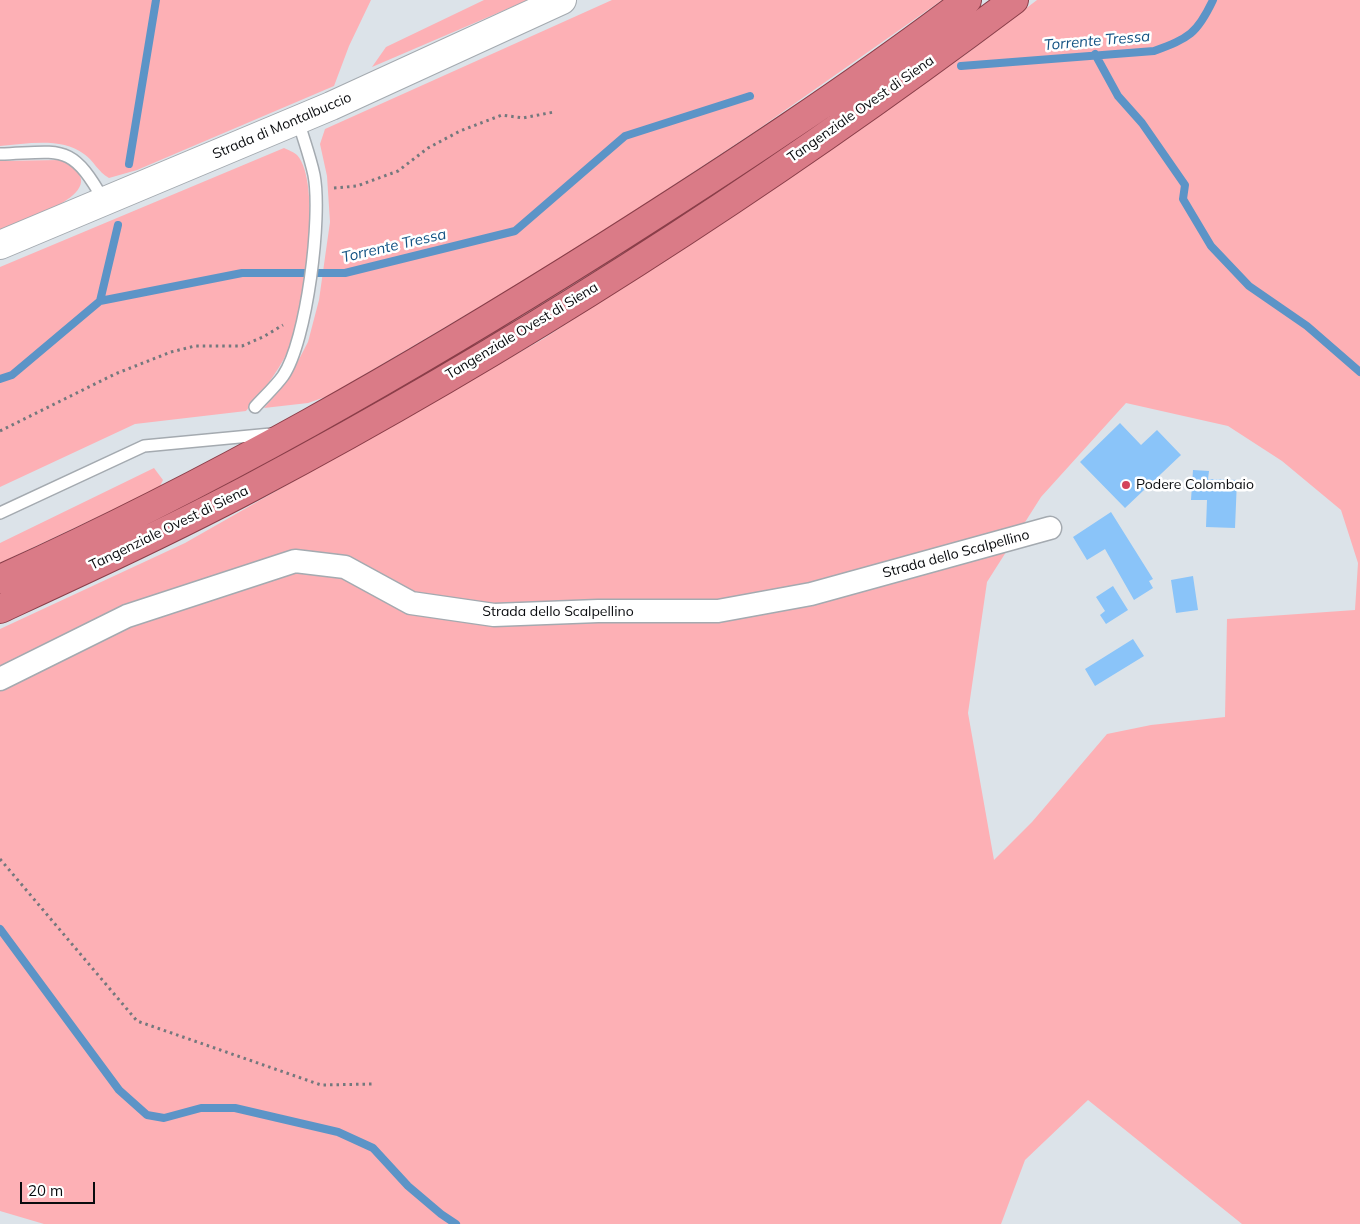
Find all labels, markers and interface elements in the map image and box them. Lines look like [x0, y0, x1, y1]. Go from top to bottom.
water label: Torrente Tressa [1043, 27, 1151, 55]
street label: Tangenziale Ovest di Siena [785, 52, 937, 166]
street label: Strada di Montalbuccio [210, 89, 354, 163]
water label: Torrente Tressa [340, 225, 448, 267]
street label: Tangenziale Ovest di Siena [443, 279, 601, 383]
place label: Podere Colombaio [1136, 477, 1254, 493]
marker: Podere Colombaio [1120, 479, 1132, 491]
street label: Tangenziale Ovest di Siena [87, 482, 251, 574]
street label: Strada dello Scalpellino [881, 526, 1031, 582]
street label: Strada dello Scalpellino [482, 604, 634, 620]
scale bar [22, 1172, 98, 1204]
text: 20 m [28, 1181, 63, 1200]

